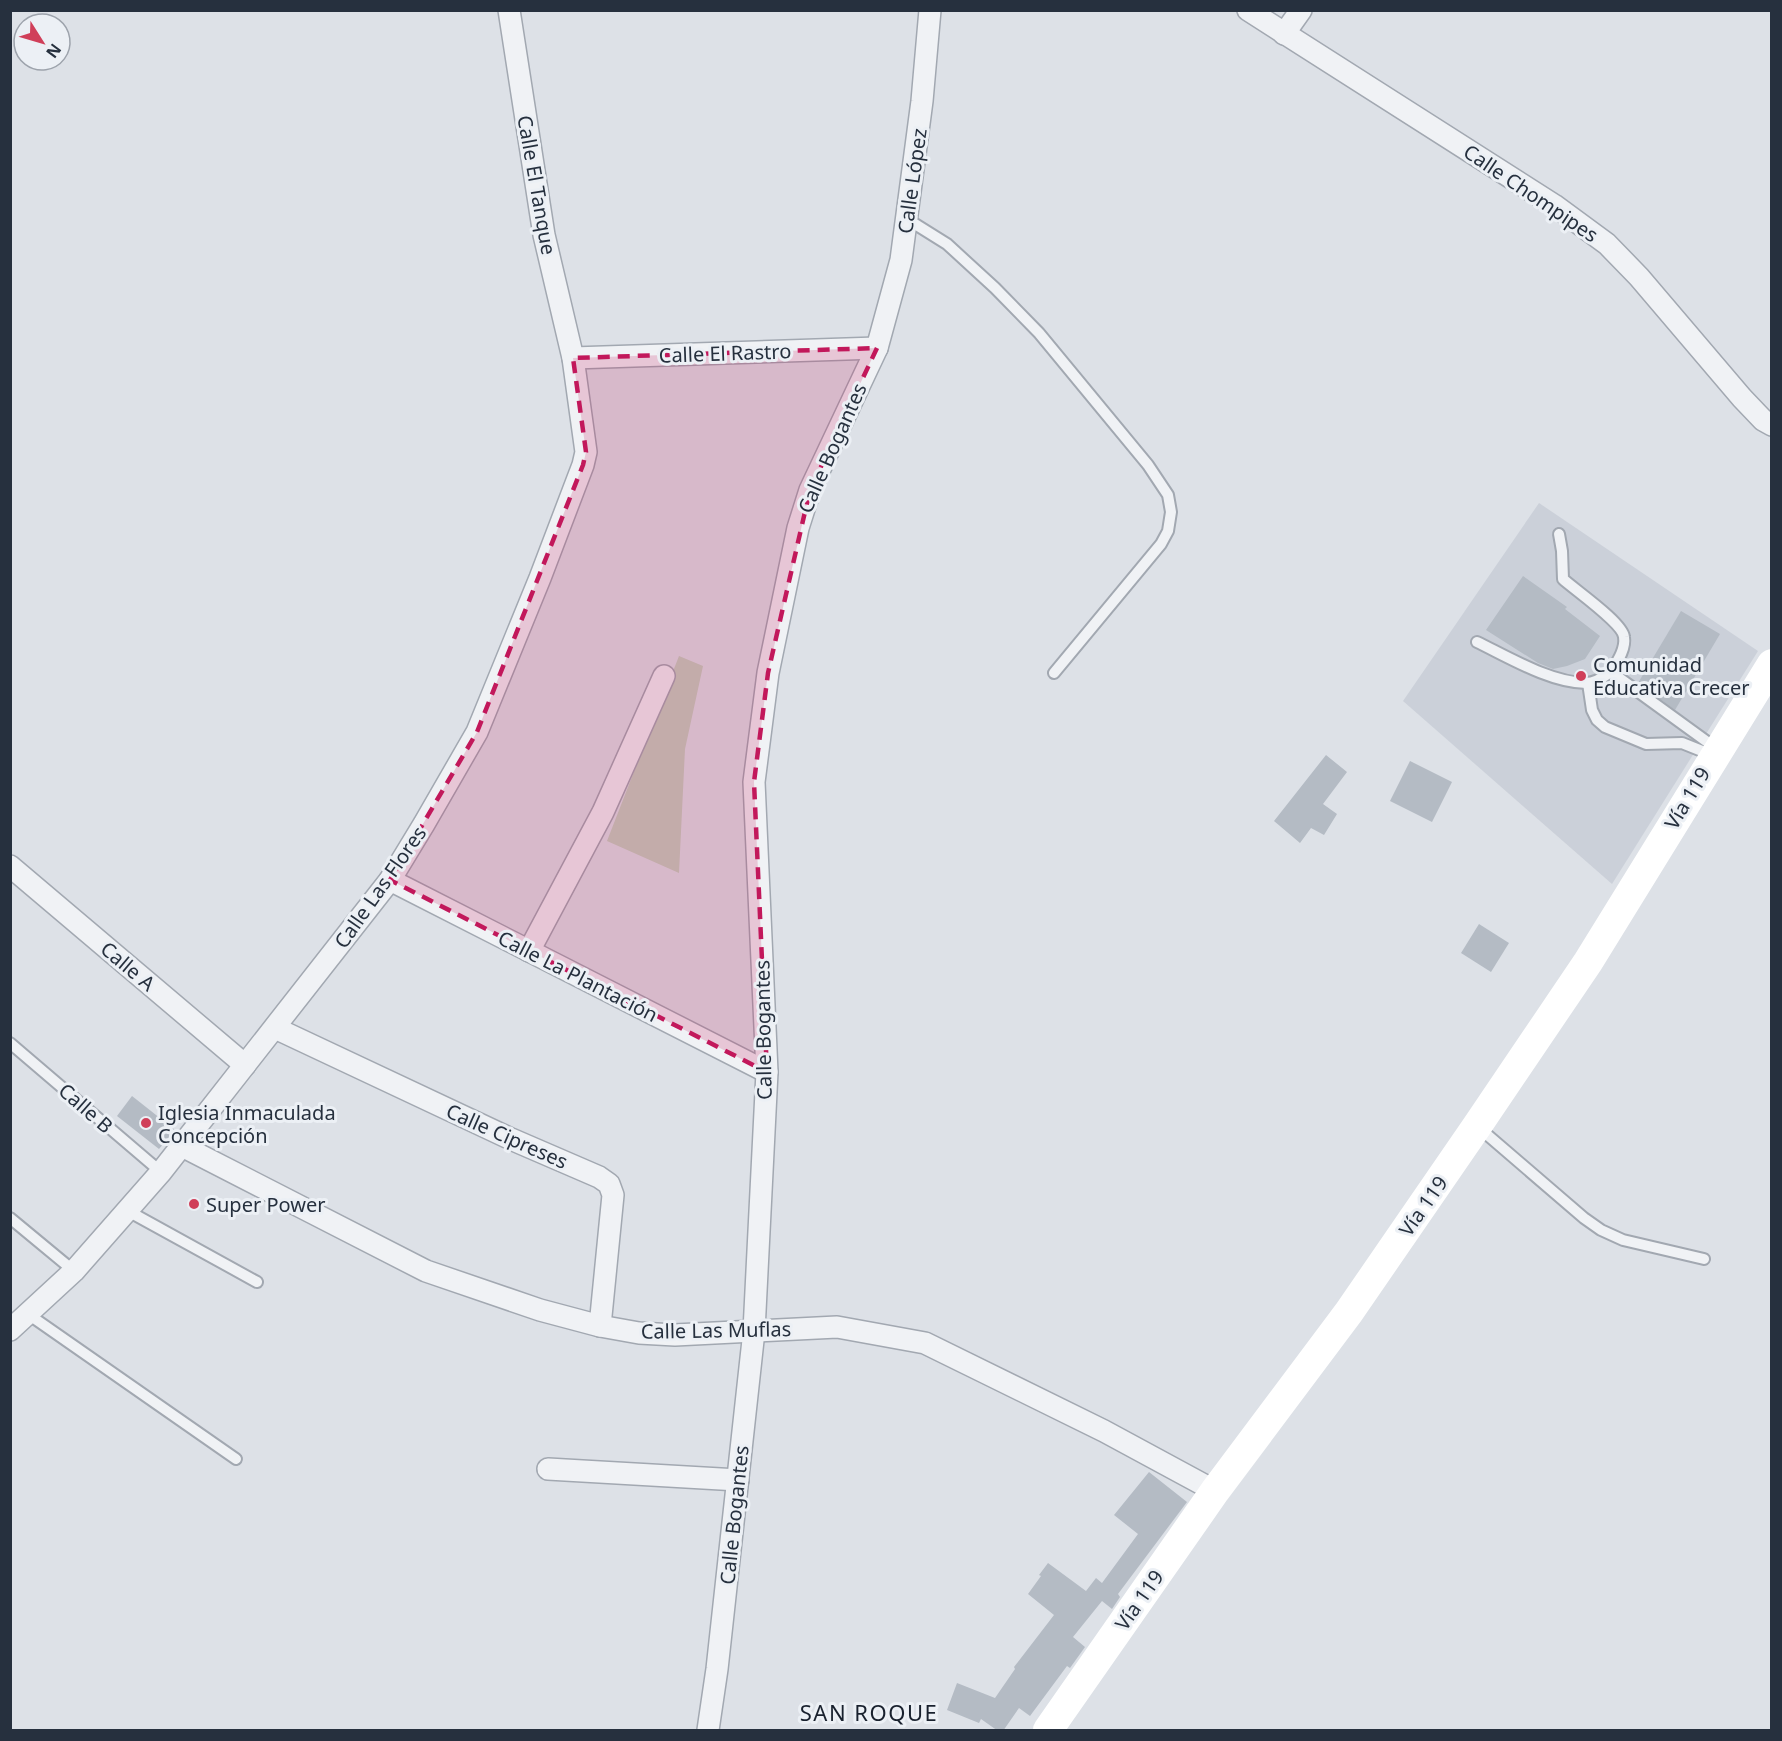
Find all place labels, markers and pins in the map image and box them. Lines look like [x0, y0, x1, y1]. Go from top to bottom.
place label: Comunidad Educativa Crecer [1593, 651, 1749, 701]
marker: Comunidad Educativa Crecer [1574, 669, 1588, 683]
place label: Iglesia Inmaculada Concepción [158, 1099, 336, 1149]
marker: Iglesia Inmaculada Concepción [139, 1116, 153, 1130]
place label: Super Power [206, 1191, 325, 1218]
marker: Super Power [187, 1197, 201, 1211]

